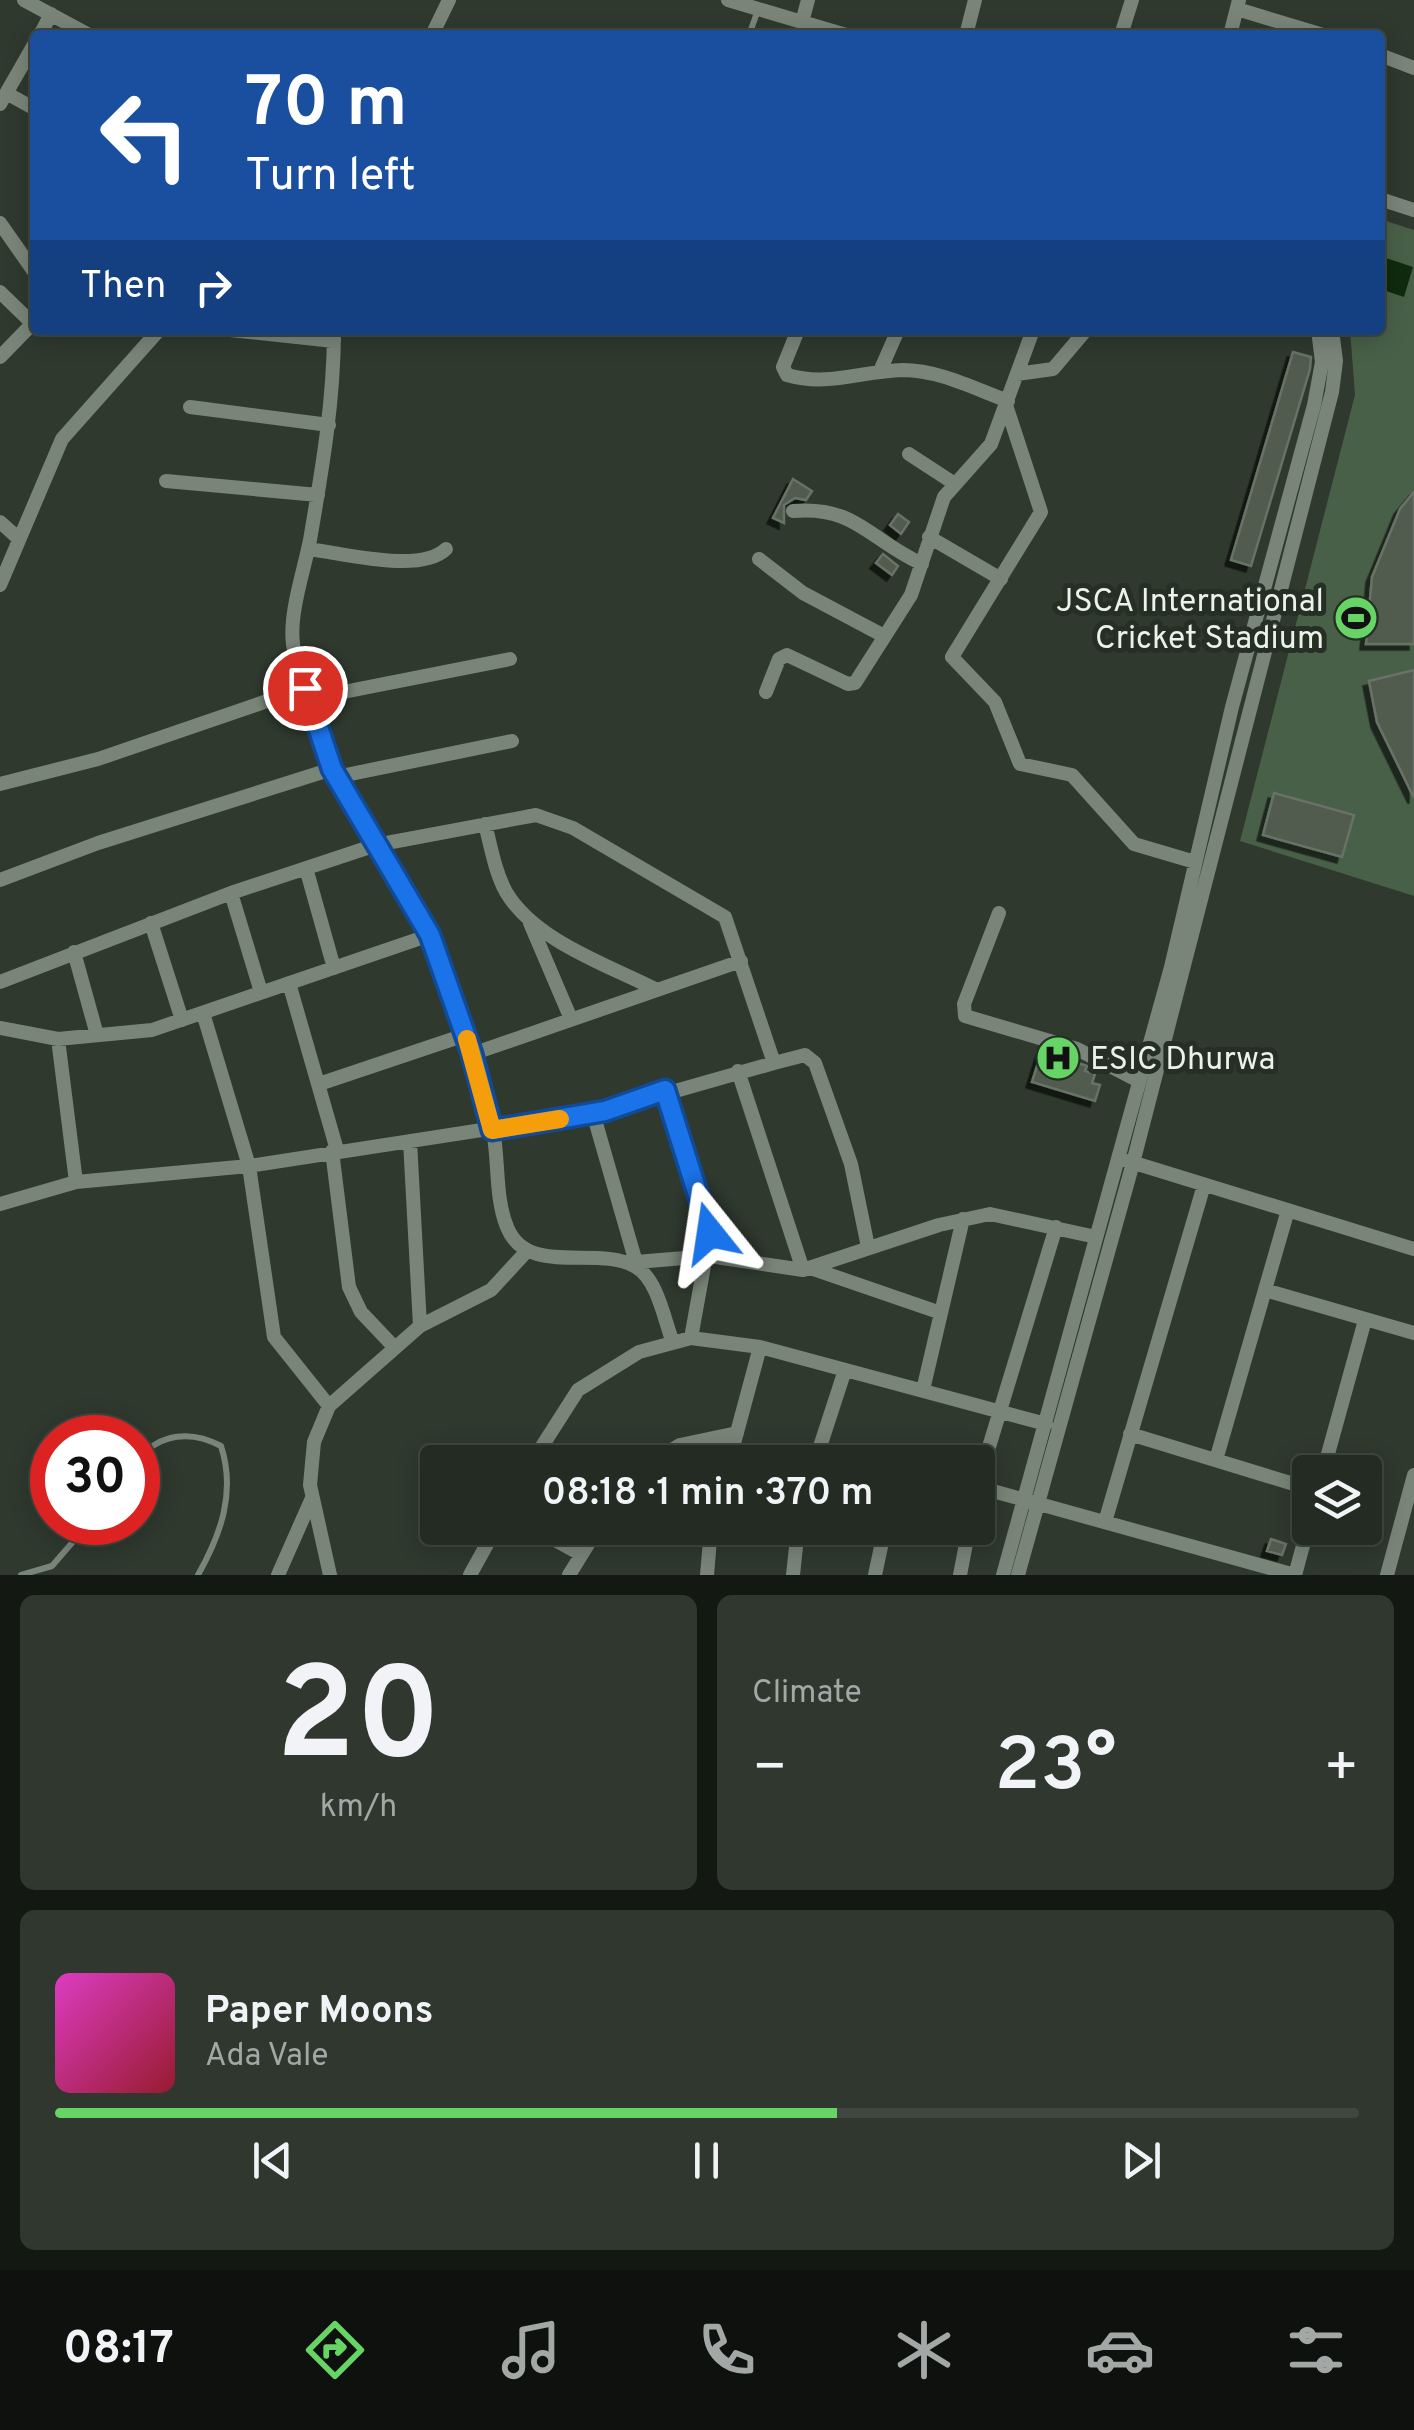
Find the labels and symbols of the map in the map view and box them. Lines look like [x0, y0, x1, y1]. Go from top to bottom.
place label: JSCA International Cricket Stadium [1056, 583, 1324, 660]
sports icon: JSCA International Cricket Stadium [1333, 595, 1379, 641]
pin [263, 646, 348, 731]
hospital icon: ESIC Dhurwa [1035, 1035, 1081, 1081]
place label: ESIC Dhurwa [1090, 1041, 1275, 1081]
position arrow [658, 1181, 762, 1285]
speed limit sign: 30 [30, 1415, 160, 1545]

